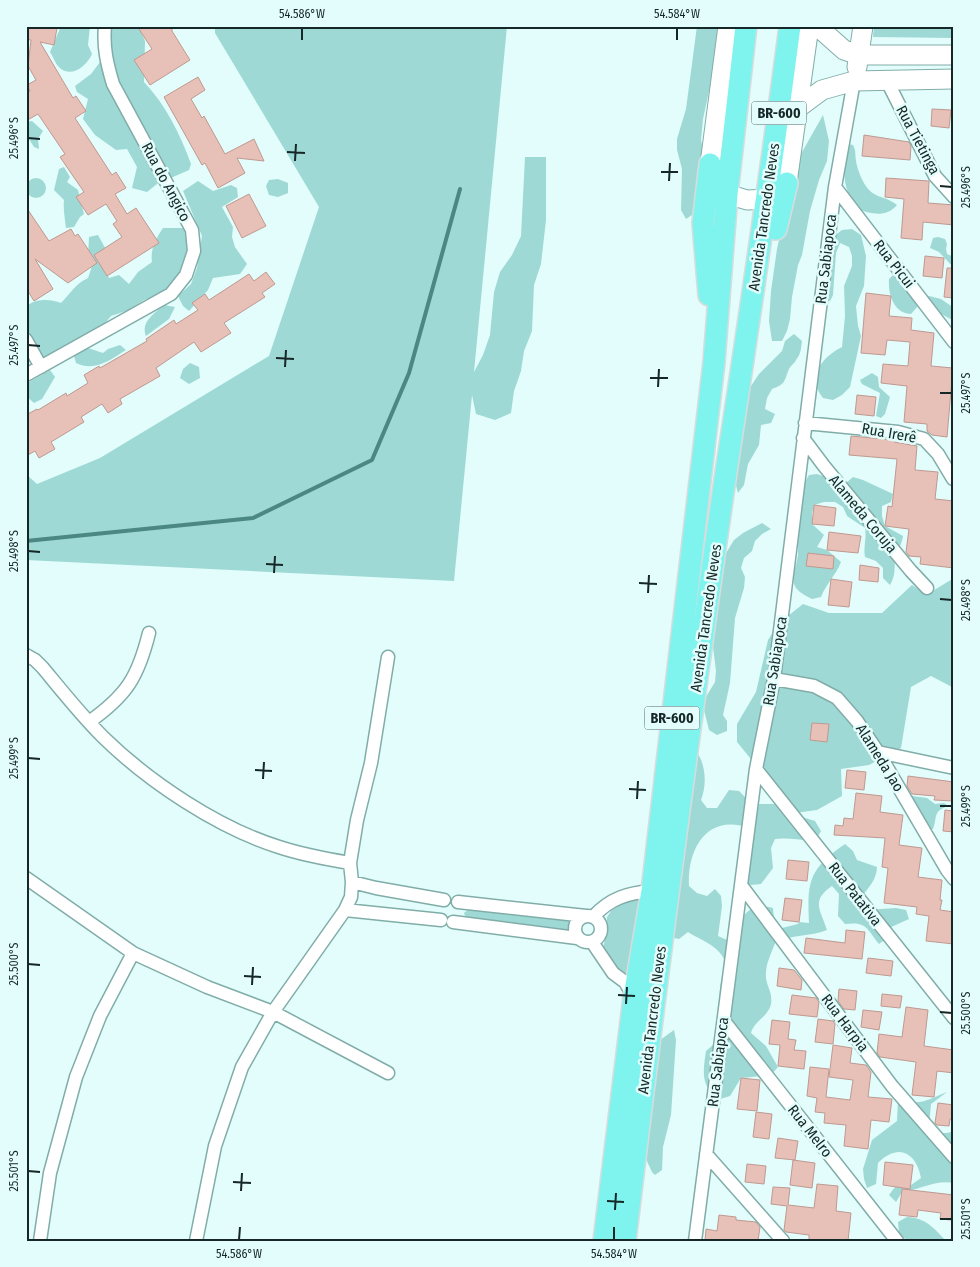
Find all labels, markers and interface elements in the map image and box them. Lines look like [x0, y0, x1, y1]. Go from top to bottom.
text: 54.586°W [279, 7, 325, 21]
text: 54.584°W [654, 7, 700, 21]
road number: BR-600 [752, 102, 806, 125]
street label: Rua Tietinga [892, 102, 944, 178]
text: 25.496°S [7, 117, 21, 159]
street label: Rua do Angico [138, 139, 194, 225]
street label: Avenida Tancredo Neves [745, 142, 783, 292]
text: 25.496°S [959, 166, 973, 208]
street label: Rua Sabiapoca [812, 213, 840, 305]
street label: Rua Picui [870, 236, 918, 292]
text: 25.497°S [7, 325, 21, 365]
text: 25.497°S [959, 373, 973, 413]
street label: Rua Irerê [860, 419, 918, 447]
street label: Alameda Coruja [825, 471, 901, 557]
text: 25.498°S [7, 530, 21, 572]
street label: Avenida Tancredo Neves [687, 543, 725, 693]
text: 25.498°S [959, 579, 973, 621]
street label: Rua Sabiapoca [759, 615, 791, 707]
road number: BR-600 [644, 706, 700, 730]
street label: Alameda Jao [852, 721, 908, 795]
text: 25.499°S [7, 737, 21, 779]
text: 25.499°S [959, 785, 973, 827]
street label: Rua Patativa [825, 859, 885, 929]
text: 25.500°S [7, 942, 21, 986]
street label: Avenida Tancredo Neves [634, 945, 670, 1095]
street label: Rua Harpia [817, 991, 873, 1055]
text: 25.500°S [959, 991, 973, 1035]
street label: Rua Sabiapoca [704, 1016, 732, 1108]
street label: Rua Melro [784, 1101, 836, 1161]
text: 25.501°S [7, 1150, 21, 1192]
text: 25.501°S [959, 1198, 973, 1240]
text: 54.586°W [216, 1247, 262, 1261]
text: 54.584°W [591, 1247, 637, 1261]

